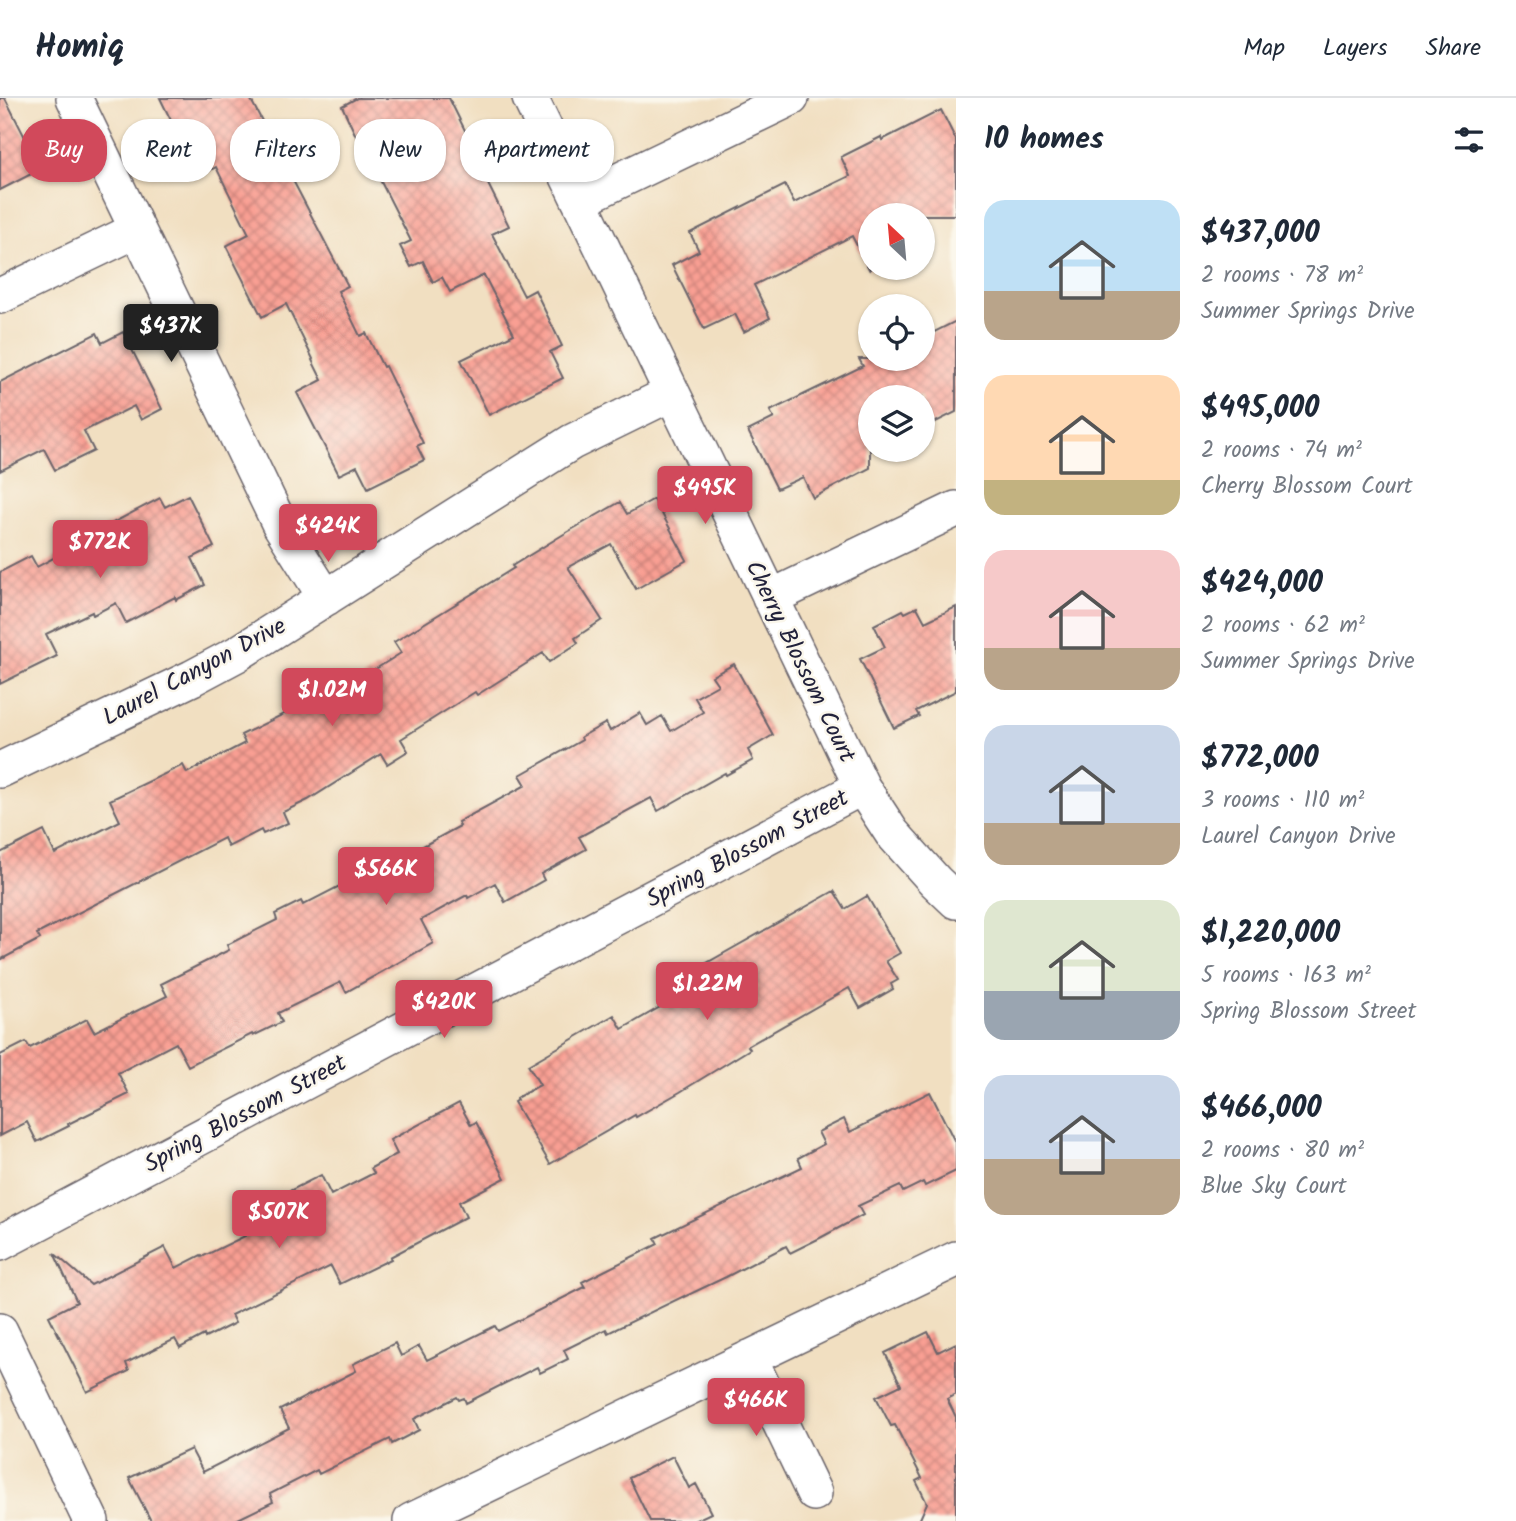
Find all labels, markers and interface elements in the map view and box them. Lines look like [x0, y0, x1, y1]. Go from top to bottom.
text: Homiq [35, 22, 124, 75]
text: Map [1243, 29, 1285, 68]
text: Layers [1323, 29, 1387, 68]
text: Share [1425, 29, 1481, 68]
text: 10 homes [984, 116, 1104, 164]
chip: Buy [21, 119, 107, 182]
chip: Rent [121, 119, 216, 182]
chip: Filters [230, 119, 340, 182]
chip: New [354, 119, 446, 182]
chip: Apartment [460, 119, 614, 182]
icon: filters [1450, 121, 1488, 159]
north arrow [858, 203, 934, 280]
map controls [858, 203, 935, 462]
text: $437,000 [1201, 210, 1320, 258]
icon: home [1040, 228, 1124, 312]
text: 2 rooms · 78 m² [1201, 258, 1363, 294]
button: locate [858, 294, 935, 371]
text: Summer Springs Drive [1201, 294, 1415, 330]
pin: $437K [122, 304, 220, 364]
text: $437K [139, 309, 203, 345]
button: layers [858, 385, 935, 462]
text: $495,000 [1201, 385, 1320, 433]
icon: home [1040, 403, 1124, 487]
text: 2 rooms · 74 m² [1201, 433, 1362, 469]
pin: $495K [656, 466, 754, 526]
text: Cherry Blossom Court [1201, 469, 1413, 505]
text: $495K [673, 471, 737, 507]
pin: $424K [279, 504, 377, 564]
text: $424K [295, 509, 361, 545]
pin: $772K [51, 520, 149, 580]
text: $772K [69, 525, 131, 561]
street label: Cherry Blossom Court [734, 554, 866, 770]
text: $424,000 [1201, 560, 1323, 608]
icon: home [1040, 578, 1124, 662]
street label: Laurel Canyon Drive [96, 607, 294, 737]
text: 2 rooms · 62 m² [1201, 608, 1365, 644]
text: Summer Springs Drive [1201, 644, 1415, 680]
pin: $1.02M [275, 668, 389, 728]
text: $1.02M [298, 673, 366, 709]
text: $772,000 [1201, 735, 1319, 783]
icon: home [1040, 753, 1124, 837]
street label: Spring Blossom Street [639, 779, 857, 919]
text: 3 rooms · 110 m² [1201, 783, 1364, 819]
text: Laurel Canyon Drive [1201, 819, 1396, 855]
pin: $566K [337, 848, 435, 907]
text: $566K [354, 852, 418, 888]
text: $1,220,000 [1201, 910, 1340, 958]
icon: home [1040, 928, 1124, 1012]
text: 5 rooms · 163 m² [1201, 958, 1371, 994]
pin: $1.22M [650, 962, 764, 1022]
text: $1.22M [672, 967, 742, 1003]
pin: $420K [395, 981, 493, 1040]
text: $420K [411, 985, 477, 1021]
text: Spring Blossom Street [1201, 994, 1416, 1030]
street label: Spring Blossom Street [137, 1044, 355, 1184]
text: $466,000 [1201, 1085, 1322, 1133]
icon: home [1040, 1103, 1124, 1187]
text: 2 rooms · 80 m² [1201, 1133, 1364, 1169]
text: Blue Sky Court [1201, 1169, 1347, 1205]
pin: $507K [230, 1190, 328, 1250]
text: $507K [248, 1195, 310, 1231]
pin: $466K [707, 1378, 805, 1438]
text: $466K [724, 1383, 788, 1419]

